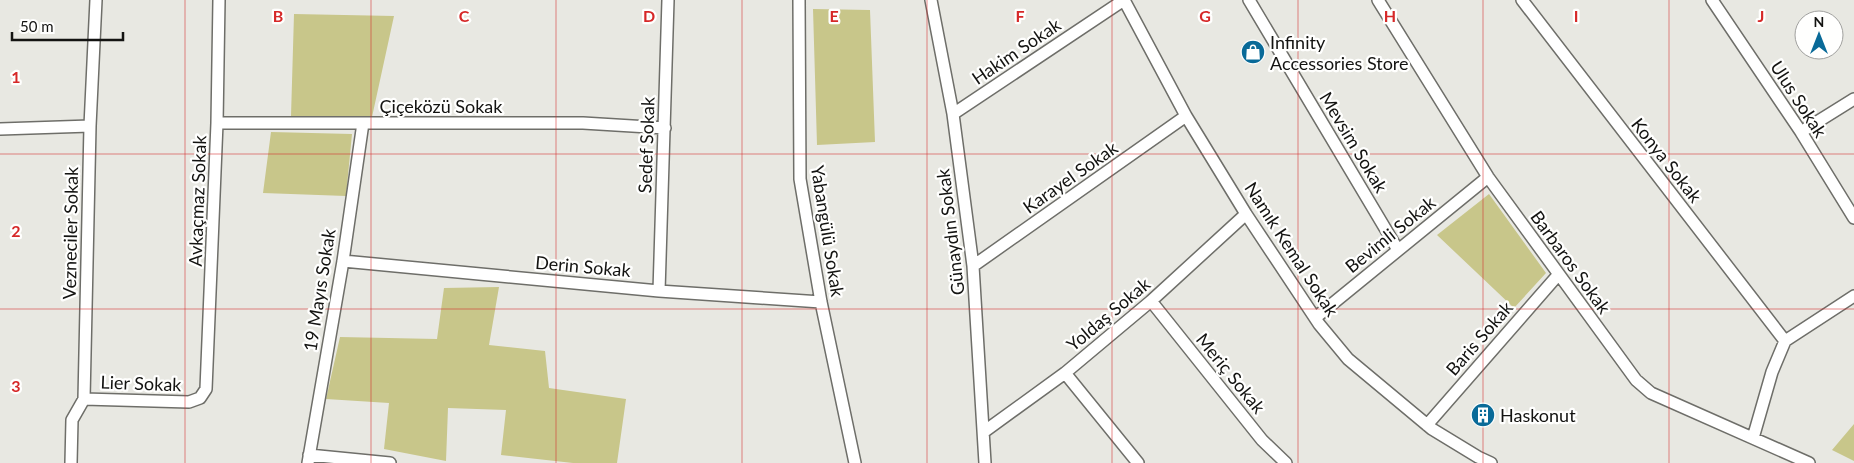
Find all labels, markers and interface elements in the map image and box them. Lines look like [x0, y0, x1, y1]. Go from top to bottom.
text: B [273, 6, 283, 25]
text: C [459, 6, 470, 25]
text: D [643, 6, 655, 25]
text: E [829, 6, 839, 25]
text: F [1015, 6, 1025, 25]
text: G [1199, 6, 1211, 25]
text: H [1384, 6, 1396, 25]
text: I [1574, 6, 1578, 25]
text: J [1758, 6, 1764, 25]
scale bar [12, 10, 124, 42]
north arrow [1794, 10, 1844, 60]
street label: Hakim Sokak [967, 13, 1065, 89]
text: N [1814, 13, 1824, 30]
text: 50 m [20, 17, 54, 35]
place label: Infinity Accessories Store [1270, 31, 1409, 74]
shop icon: Infinity Accessories Store [1240, 39, 1266, 65]
street label: Ulus Sokak [1766, 57, 1832, 142]
text: 1 [11, 67, 21, 86]
street label: Mevsim Sokak [1315, 88, 1393, 197]
street label: Çiçeközü Sokak [380, 95, 503, 117]
street label: Sedef Sokak [633, 96, 659, 194]
street label: Konya Sokak [1627, 113, 1707, 207]
street label: Avkaçmaz Sokak [184, 134, 210, 267]
street label: Karayel Sokak [1018, 136, 1122, 218]
street label: Yabangülü Sokak [807, 164, 849, 299]
street label: Vezneciler Sokak [58, 166, 82, 299]
street label: Günaydın Sokak [931, 167, 969, 296]
street label: Namık Kemal Sokak [1240, 178, 1344, 321]
street label: Bevimli Sokak [1341, 190, 1440, 277]
street label: Barbaros Sokak [1526, 206, 1616, 318]
text: 2 [11, 221, 21, 240]
street label: 19 Mayıs Sokak [298, 226, 340, 353]
street label: Derin Sokak [534, 251, 632, 281]
street label: Yoldaş Sokak [1062, 272, 1155, 355]
street label: Baris Sokak [1441, 296, 1518, 380]
street label: Meriç Sokak [1192, 328, 1271, 418]
street label: Lier Sokak [100, 371, 183, 395]
text: 3 [11, 376, 21, 395]
building icon: Haskonut [1470, 402, 1496, 428]
place label: Haskonut [1500, 404, 1576, 426]

